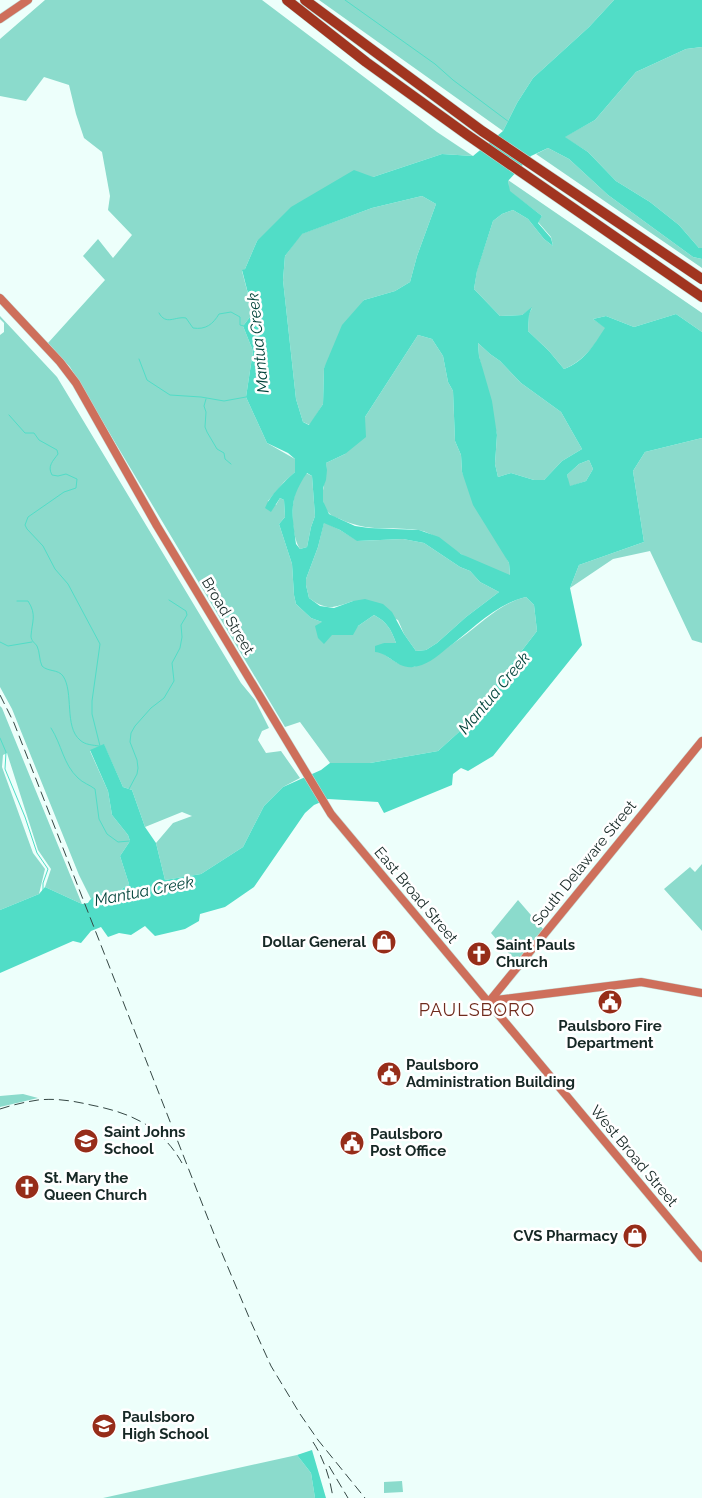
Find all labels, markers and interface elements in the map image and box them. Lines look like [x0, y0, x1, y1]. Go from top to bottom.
water label: Mantua Creek [243, 291, 273, 394]
street label: Broad Street [198, 574, 258, 658]
water label: Mantua Creek [454, 648, 534, 738]
street label: South Delaware Street [528, 797, 640, 929]
street label: East Broad Street [370, 843, 462, 947]
water label: Mantua Creek [93, 872, 196, 910]
shop icon: Dollar General [371, 929, 397, 955]
place label: Dollar General [262, 933, 366, 951]
place label: Saint Pauls Church [496, 936, 575, 971]
church icon: Saint Pauls Church [466, 941, 492, 967]
public building icon: Paulsboro Fire Department [597, 989, 623, 1015]
district label: PAULSBORO [419, 999, 535, 1020]
place label: Paulsboro Fire Department [558, 1017, 662, 1052]
place label: Paulsboro Administration Building [406, 1056, 575, 1091]
public building icon: Paulsboro Administration Building [376, 1061, 402, 1087]
street label: West Broad Street [586, 1102, 682, 1210]
place label: Saint Johns School [104, 1123, 185, 1158]
place label: Paulsboro Post Office [370, 1125, 446, 1160]
school or university icon: Saint Johns School [73, 1128, 99, 1154]
public building icon: Paulsboro Post Office [339, 1130, 365, 1156]
place label: St. Mary the Queen Church [44, 1169, 147, 1204]
church icon: St. Mary the Queen Church [14, 1174, 40, 1200]
shop icon: CVS Pharmacy [622, 1223, 648, 1249]
place label: CVS Pharmacy [513, 1227, 619, 1245]
place label: Paulsboro High School [122, 1408, 209, 1443]
school or university icon: Paulsboro High School [91, 1413, 117, 1439]

